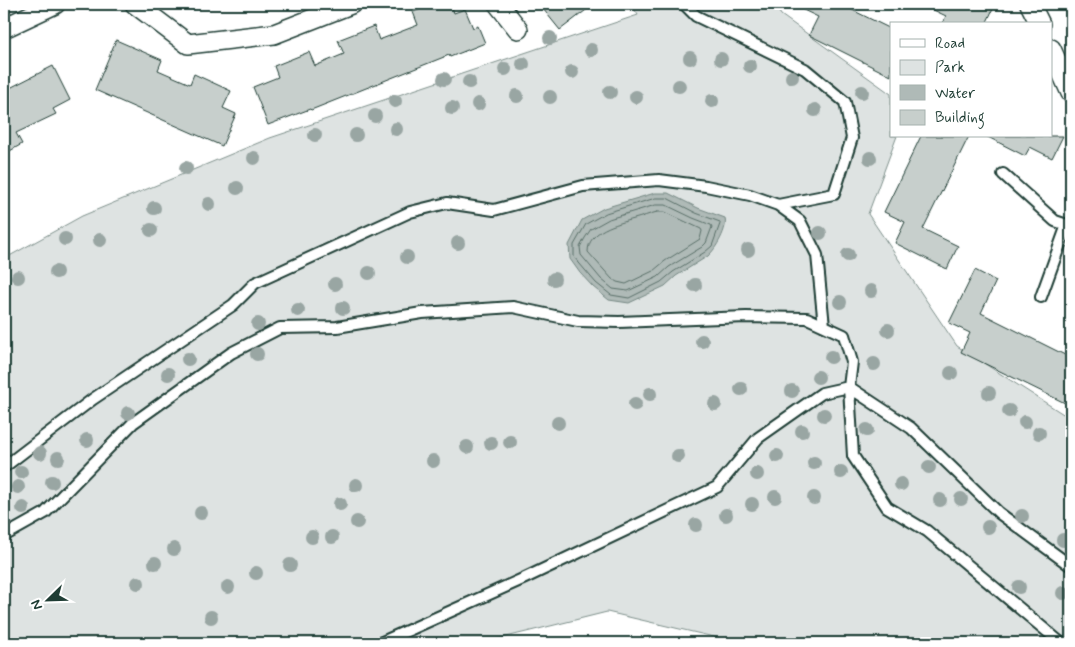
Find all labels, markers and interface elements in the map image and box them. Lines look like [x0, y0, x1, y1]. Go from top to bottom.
legend [890, 22, 1052, 138]
text: Road [935, 34, 965, 54]
text: Park [935, 58, 965, 78]
text: Water [935, 84, 975, 104]
text: Building [935, 108, 985, 129]
north arrow [22, 574, 72, 624]
text: N [27, 597, 47, 612]

